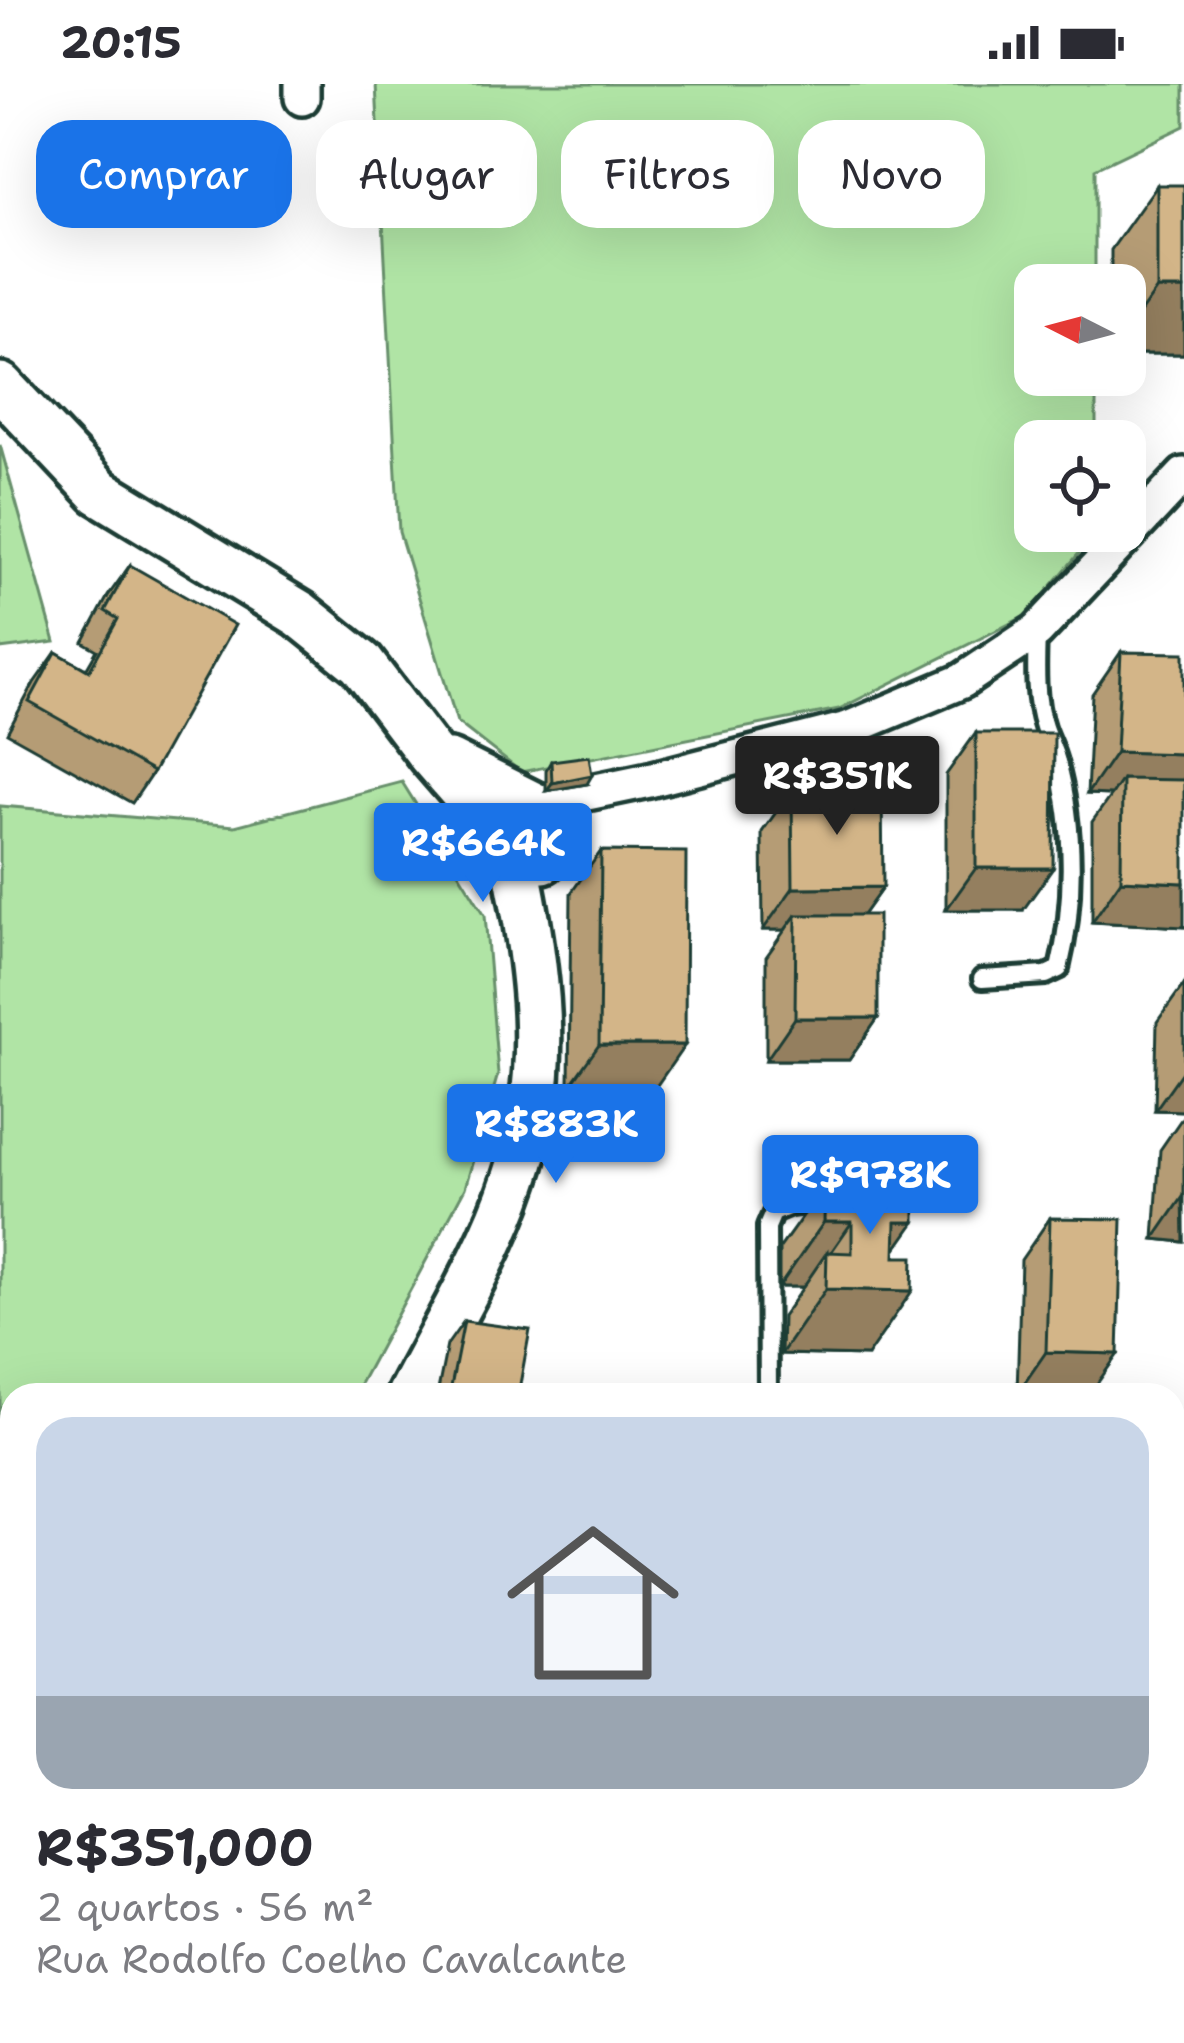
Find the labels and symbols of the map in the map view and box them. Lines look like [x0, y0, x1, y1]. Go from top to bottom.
north arrow [1014, 264, 1146, 396]
pin: R$351K [739, 736, 935, 838]
pin: R$664K [385, 803, 581, 905]
pin: R$883K [458, 1084, 654, 1186]
pin: R$978K [772, 1135, 968, 1237]

